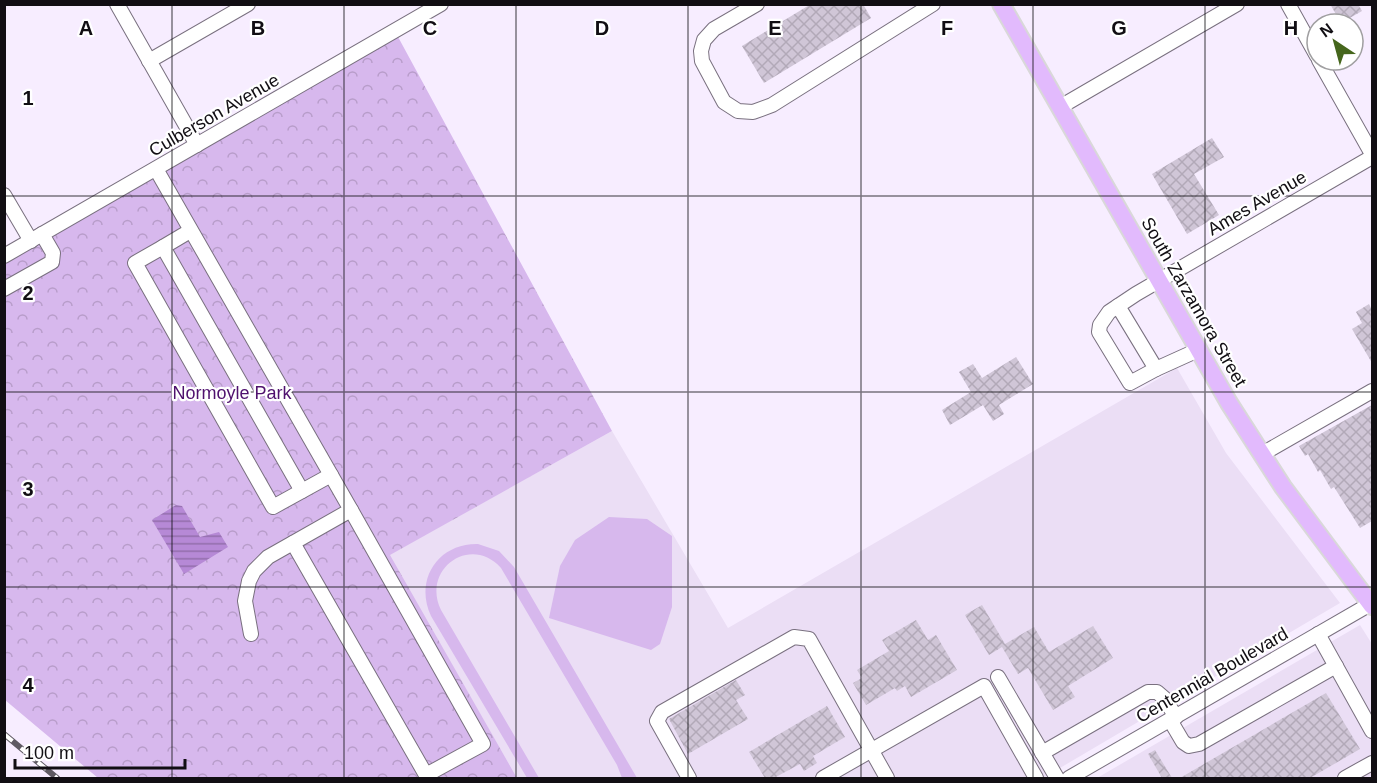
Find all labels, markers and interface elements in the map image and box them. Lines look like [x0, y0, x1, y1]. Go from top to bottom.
north arrow [1305, 12, 1365, 72]
text: A [79, 17, 93, 39]
text: B [251, 17, 265, 39]
text: C [423, 17, 437, 39]
text: D [595, 17, 609, 39]
text: E [768, 17, 782, 39]
text: F [941, 17, 953, 39]
text: G [1111, 17, 1127, 39]
text: H [1284, 17, 1298, 39]
text: N [1317, 20, 1336, 41]
street label: Culberson Avenue [145, 70, 283, 160]
text: 1 [22, 87, 34, 109]
street label: Ames Avenue [1204, 167, 1310, 239]
street label: South Zarzamora Street [1137, 214, 1251, 390]
text: 2 [22, 282, 34, 304]
park label: Normoyle Park [172, 383, 293, 403]
text: 3 [22, 478, 34, 500]
street label: Centennial Boulevard [1132, 623, 1292, 727]
text: 4 [22, 674, 34, 696]
scale bar [15, 732, 184, 770]
text: 100 m [24, 743, 74, 763]

